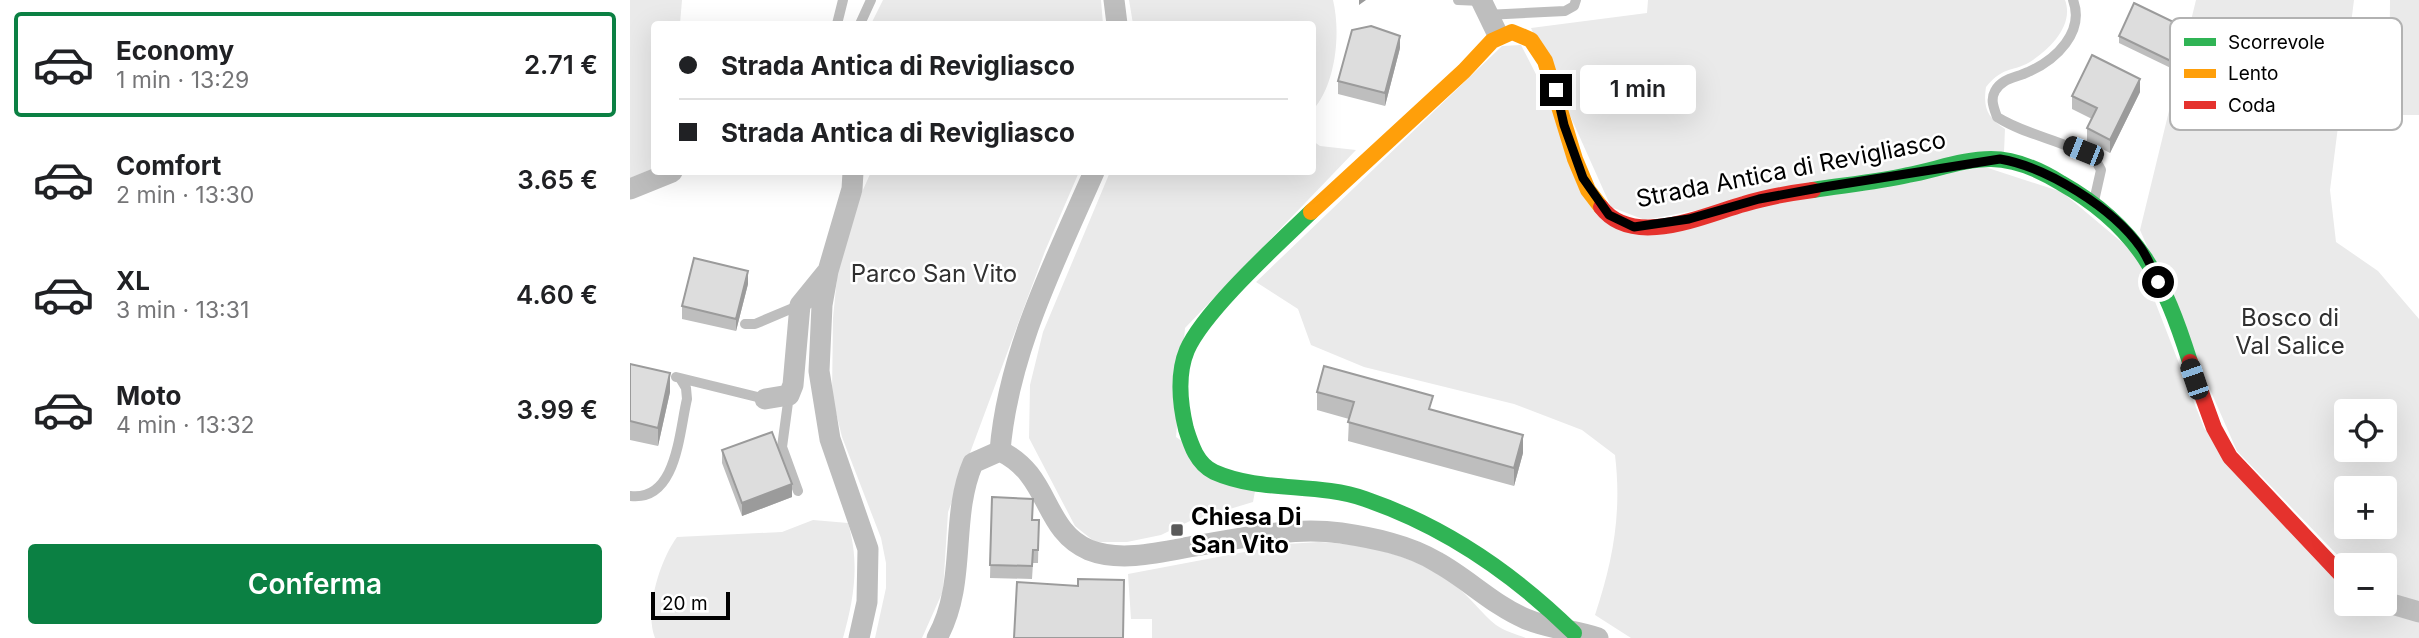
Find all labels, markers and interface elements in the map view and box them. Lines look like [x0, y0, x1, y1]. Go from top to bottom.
legend [2170, 18, 2402, 130]
text: Scorrevole [2228, 31, 2325, 54]
icon: car [32, 33, 95, 96]
text: Economy [116, 35, 234, 66]
text: 2.71 € [524, 49, 598, 80]
text: Strada Antica di Revigliasco [721, 50, 1075, 81]
text: Lento [2228, 62, 2278, 85]
text: 1 min · 13:29 [116, 66, 249, 94]
callout: 1 min [1580, 66, 1696, 114]
route end [1540, 74, 1572, 106]
text: 1 min [1610, 75, 1666, 103]
text: Coda [2228, 94, 2276, 117]
text: Strada Antica di Revigliasco [721, 117, 1075, 148]
street label: Strada Antica di Revigliasco [1634, 125, 1948, 213]
car [2060, 133, 2107, 169]
icon: car [32, 148, 95, 211]
text: Comfort [116, 150, 221, 181]
text: 3.65 € [517, 164, 598, 195]
text: 2 min · 13:30 [116, 181, 254, 209]
park label: Parco San Vito [851, 259, 1017, 288]
icon: car [32, 263, 95, 326]
text: XL [116, 265, 150, 296]
route start [2142, 266, 2174, 298]
text: 4.60 € [516, 279, 598, 310]
text: 3 min · 13:31 [116, 296, 249, 324]
park label: Bosco di Val Salice [2235, 303, 2345, 360]
car [2178, 356, 2211, 402]
icon: car [32, 378, 95, 441]
text: Moto [116, 380, 181, 411]
text: 3.99 € [517, 394, 598, 425]
map controls [2334, 399, 2397, 616]
button: locate [2334, 399, 2397, 462]
text: 4 min · 13:32 [116, 411, 255, 439]
button: + [2334, 476, 2397, 539]
place label: Chiesa Di San Vito [1191, 502, 1301, 559]
marker: Chiesa Di San Vito [1169, 522, 1185, 538]
button: Conferma [28, 544, 602, 624]
button: − [2334, 553, 2397, 616]
scale bar [651, 589, 730, 621]
text: 20 m [662, 592, 708, 615]

